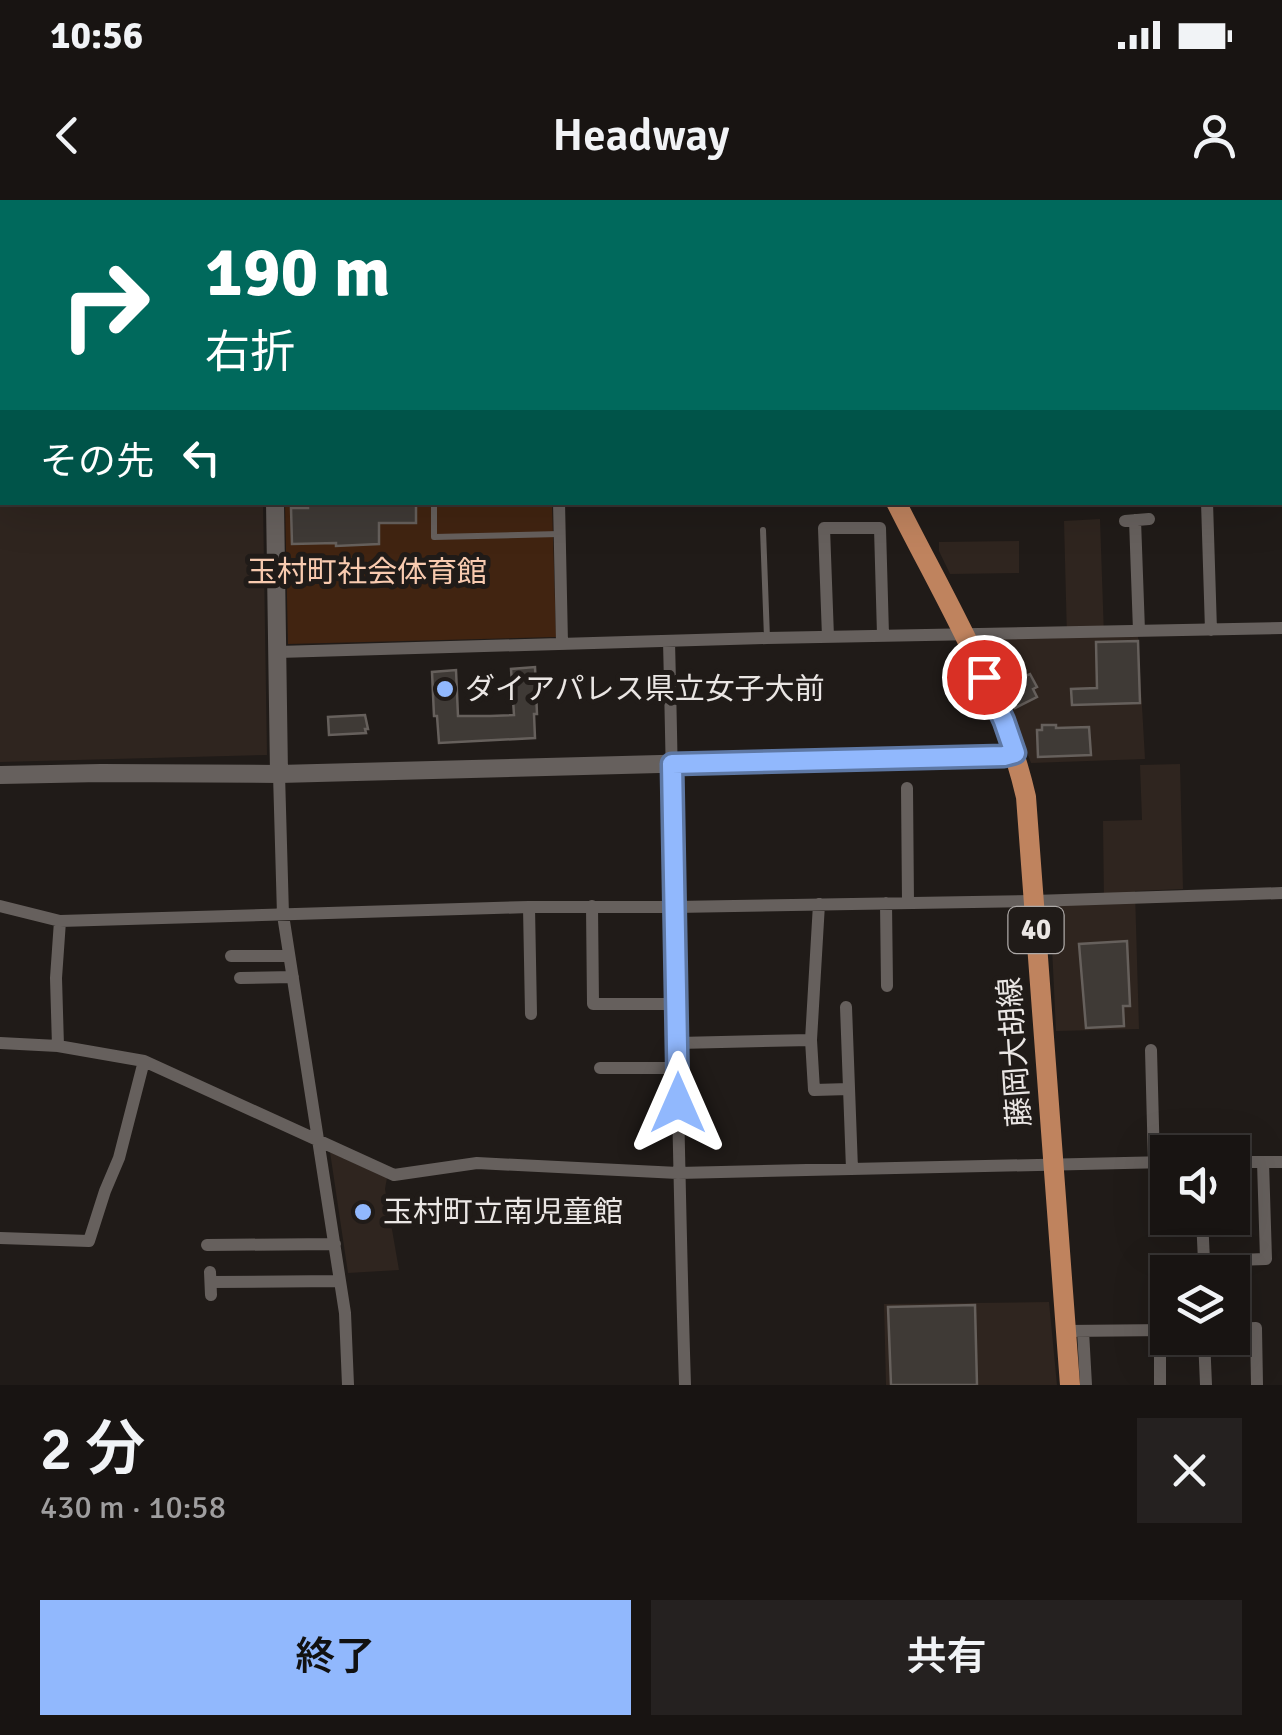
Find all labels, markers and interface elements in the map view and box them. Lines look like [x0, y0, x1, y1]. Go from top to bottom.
text: 10:56 [50, 12, 143, 59]
icon: back [40, 108, 95, 163]
text: Headway [553, 108, 729, 163]
icon: person [1187, 108, 1242, 163]
text: 190 m [205, 229, 390, 315]
icon: right [40, 240, 170, 370]
text: 右折 [205, 325, 295, 380]
icon: left [174, 430, 229, 485]
text: その先 [40, 438, 154, 485]
park label: 玉村町社会体育館 [247, 554, 487, 591]
pin [942, 635, 1027, 720]
icon: arrive [957, 650, 1012, 705]
place label: ダイアパレス県立女子大前 [465, 671, 824, 708]
marker: ダイアパレス県立女子大前 [434, 678, 456, 700]
road number: 40 [1008, 907, 1064, 953]
street label: 藤岡大胡線 [991, 976, 1039, 1128]
position arrow [626, 1051, 730, 1155]
map controls [1150, 1135, 1250, 1355]
button: sound [1150, 1135, 1250, 1235]
place label: 玉村町立南児童館 [383, 1194, 623, 1231]
marker: 玉村町立南児童館 [352, 1201, 374, 1223]
button: layers [1150, 1255, 1250, 1355]
text: 2 分 [40, 1413, 146, 1487]
button: close [1137, 1418, 1242, 1523]
text: 430 m · 10:58 [40, 1488, 226, 1527]
button: 終了 [40, 1600, 631, 1715]
button: 共有 [651, 1600, 1242, 1715]

